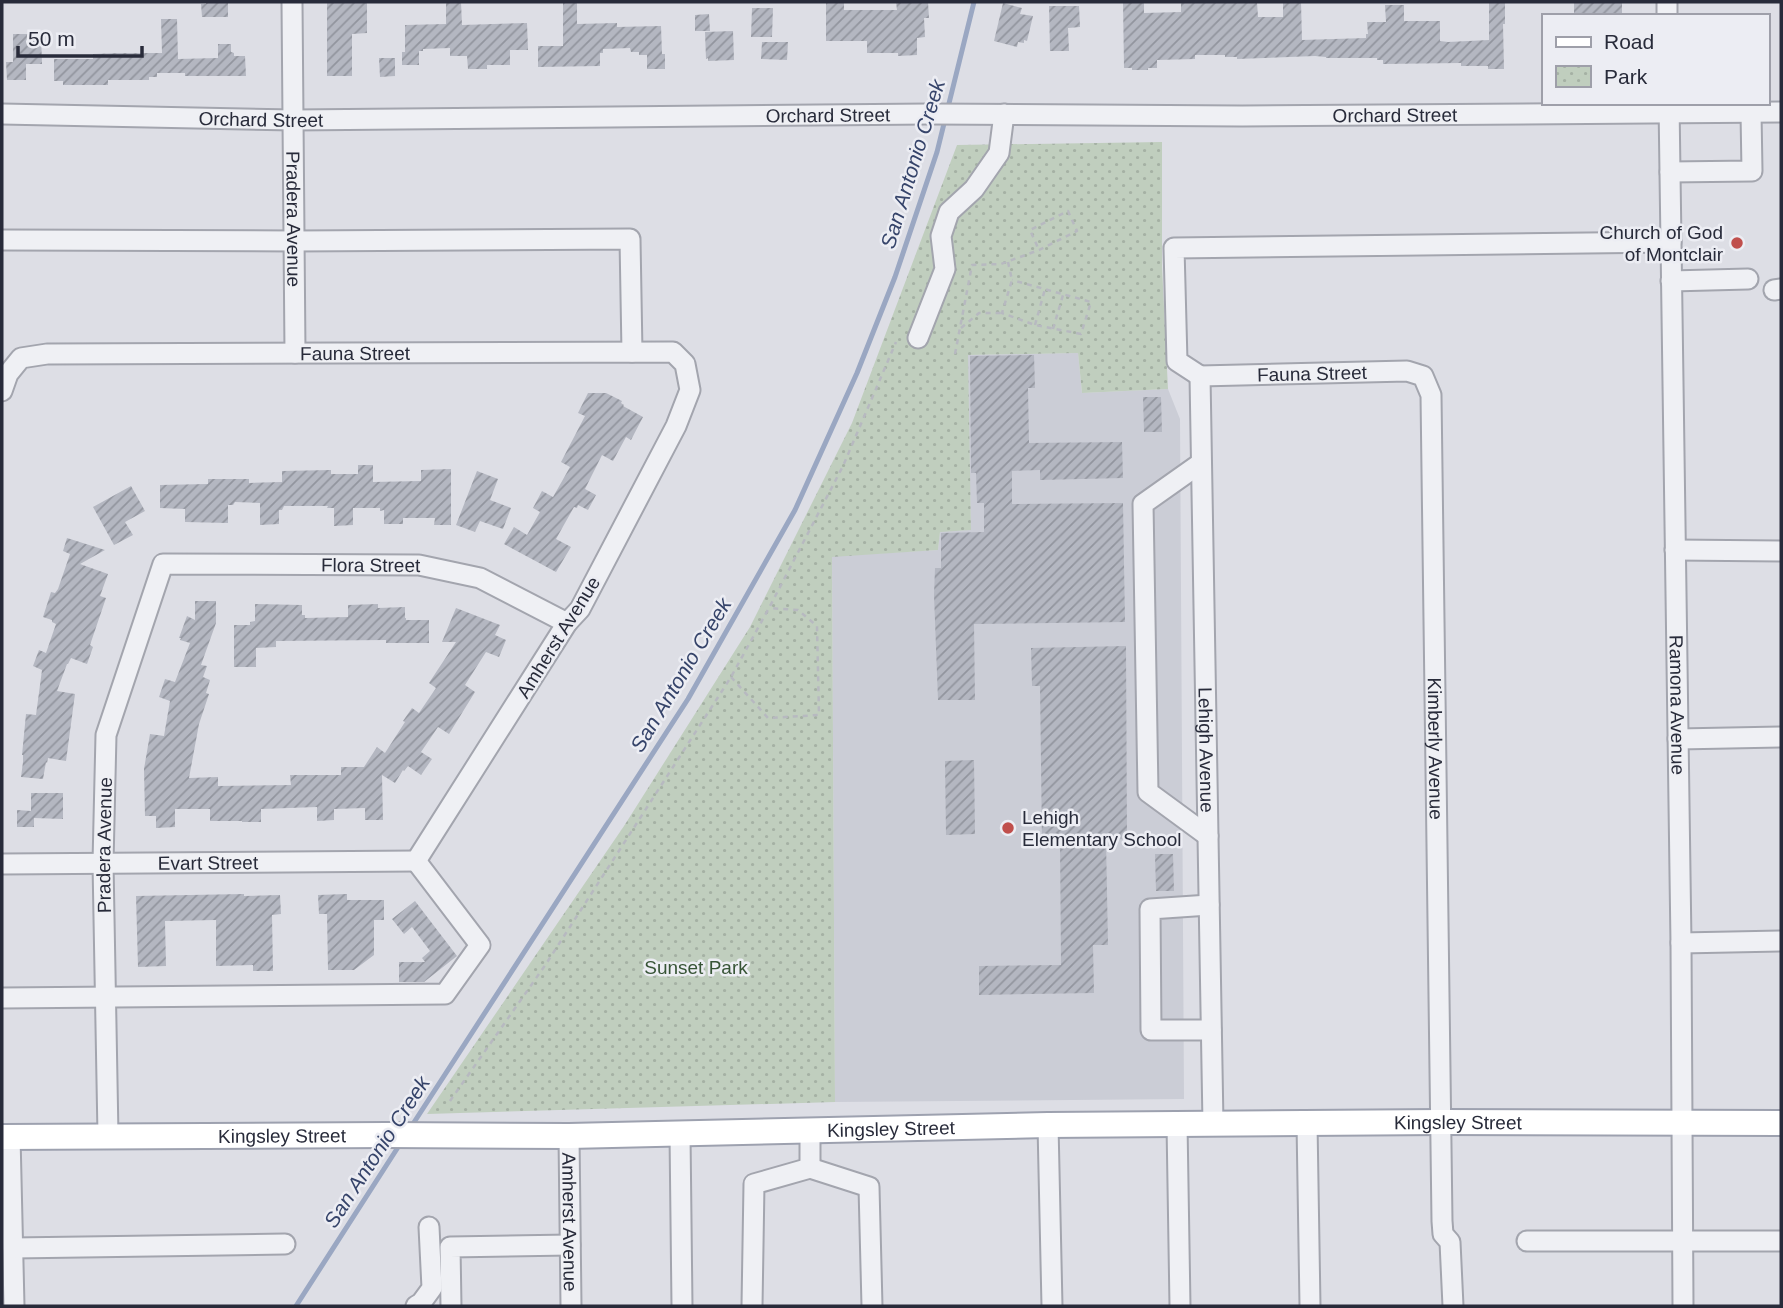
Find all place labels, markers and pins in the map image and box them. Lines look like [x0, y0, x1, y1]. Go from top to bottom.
place label: Church of God of Montclair [1599, 222, 1724, 265]
marker: Church of God of Montclair [1729, 235, 1745, 251]
place label: Lehigh Elementary School [1022, 807, 1181, 850]
marker: Lehigh Elementary School [1000, 820, 1016, 836]

